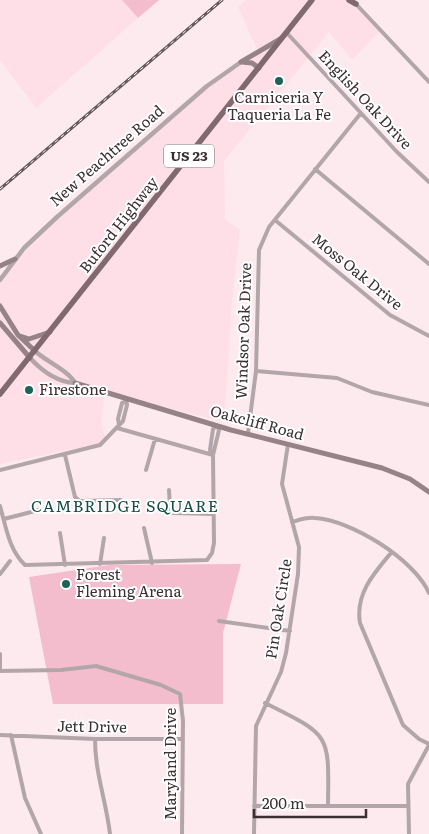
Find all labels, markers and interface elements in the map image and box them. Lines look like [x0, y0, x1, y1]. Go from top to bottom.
street label: English Oak Drive [314, 44, 418, 154]
marker: Carniceria Y Taqueria La Fe [273, 75, 285, 87]
place label: Carniceria Y Taqueria La Fe [227, 85, 331, 125]
street label: New Peachtree Road [44, 99, 168, 211]
road number: US 23 [164, 144, 214, 168]
street label: Buford Highway [73, 171, 163, 277]
street label: Moss Oak Drive [308, 227, 408, 315]
street label: Windsor Oak Drive [229, 262, 256, 400]
place label: Firestone [39, 377, 107, 400]
marker: Firestone [23, 384, 35, 396]
street label: Oakcliff Road [208, 398, 307, 445]
district label: CAMBRIDGE SQUARE [31, 493, 219, 517]
street label: Pin Oak Circle [258, 557, 297, 660]
place label: Forest Fleming Arena [76, 562, 183, 602]
marker: Forest Fleming Arena [60, 578, 72, 590]
street label: Maryland Drive [158, 708, 181, 820]
street label: Jett Drive [57, 713, 127, 738]
scale bar [254, 786, 366, 818]
text: 200 m [262, 791, 305, 814]

